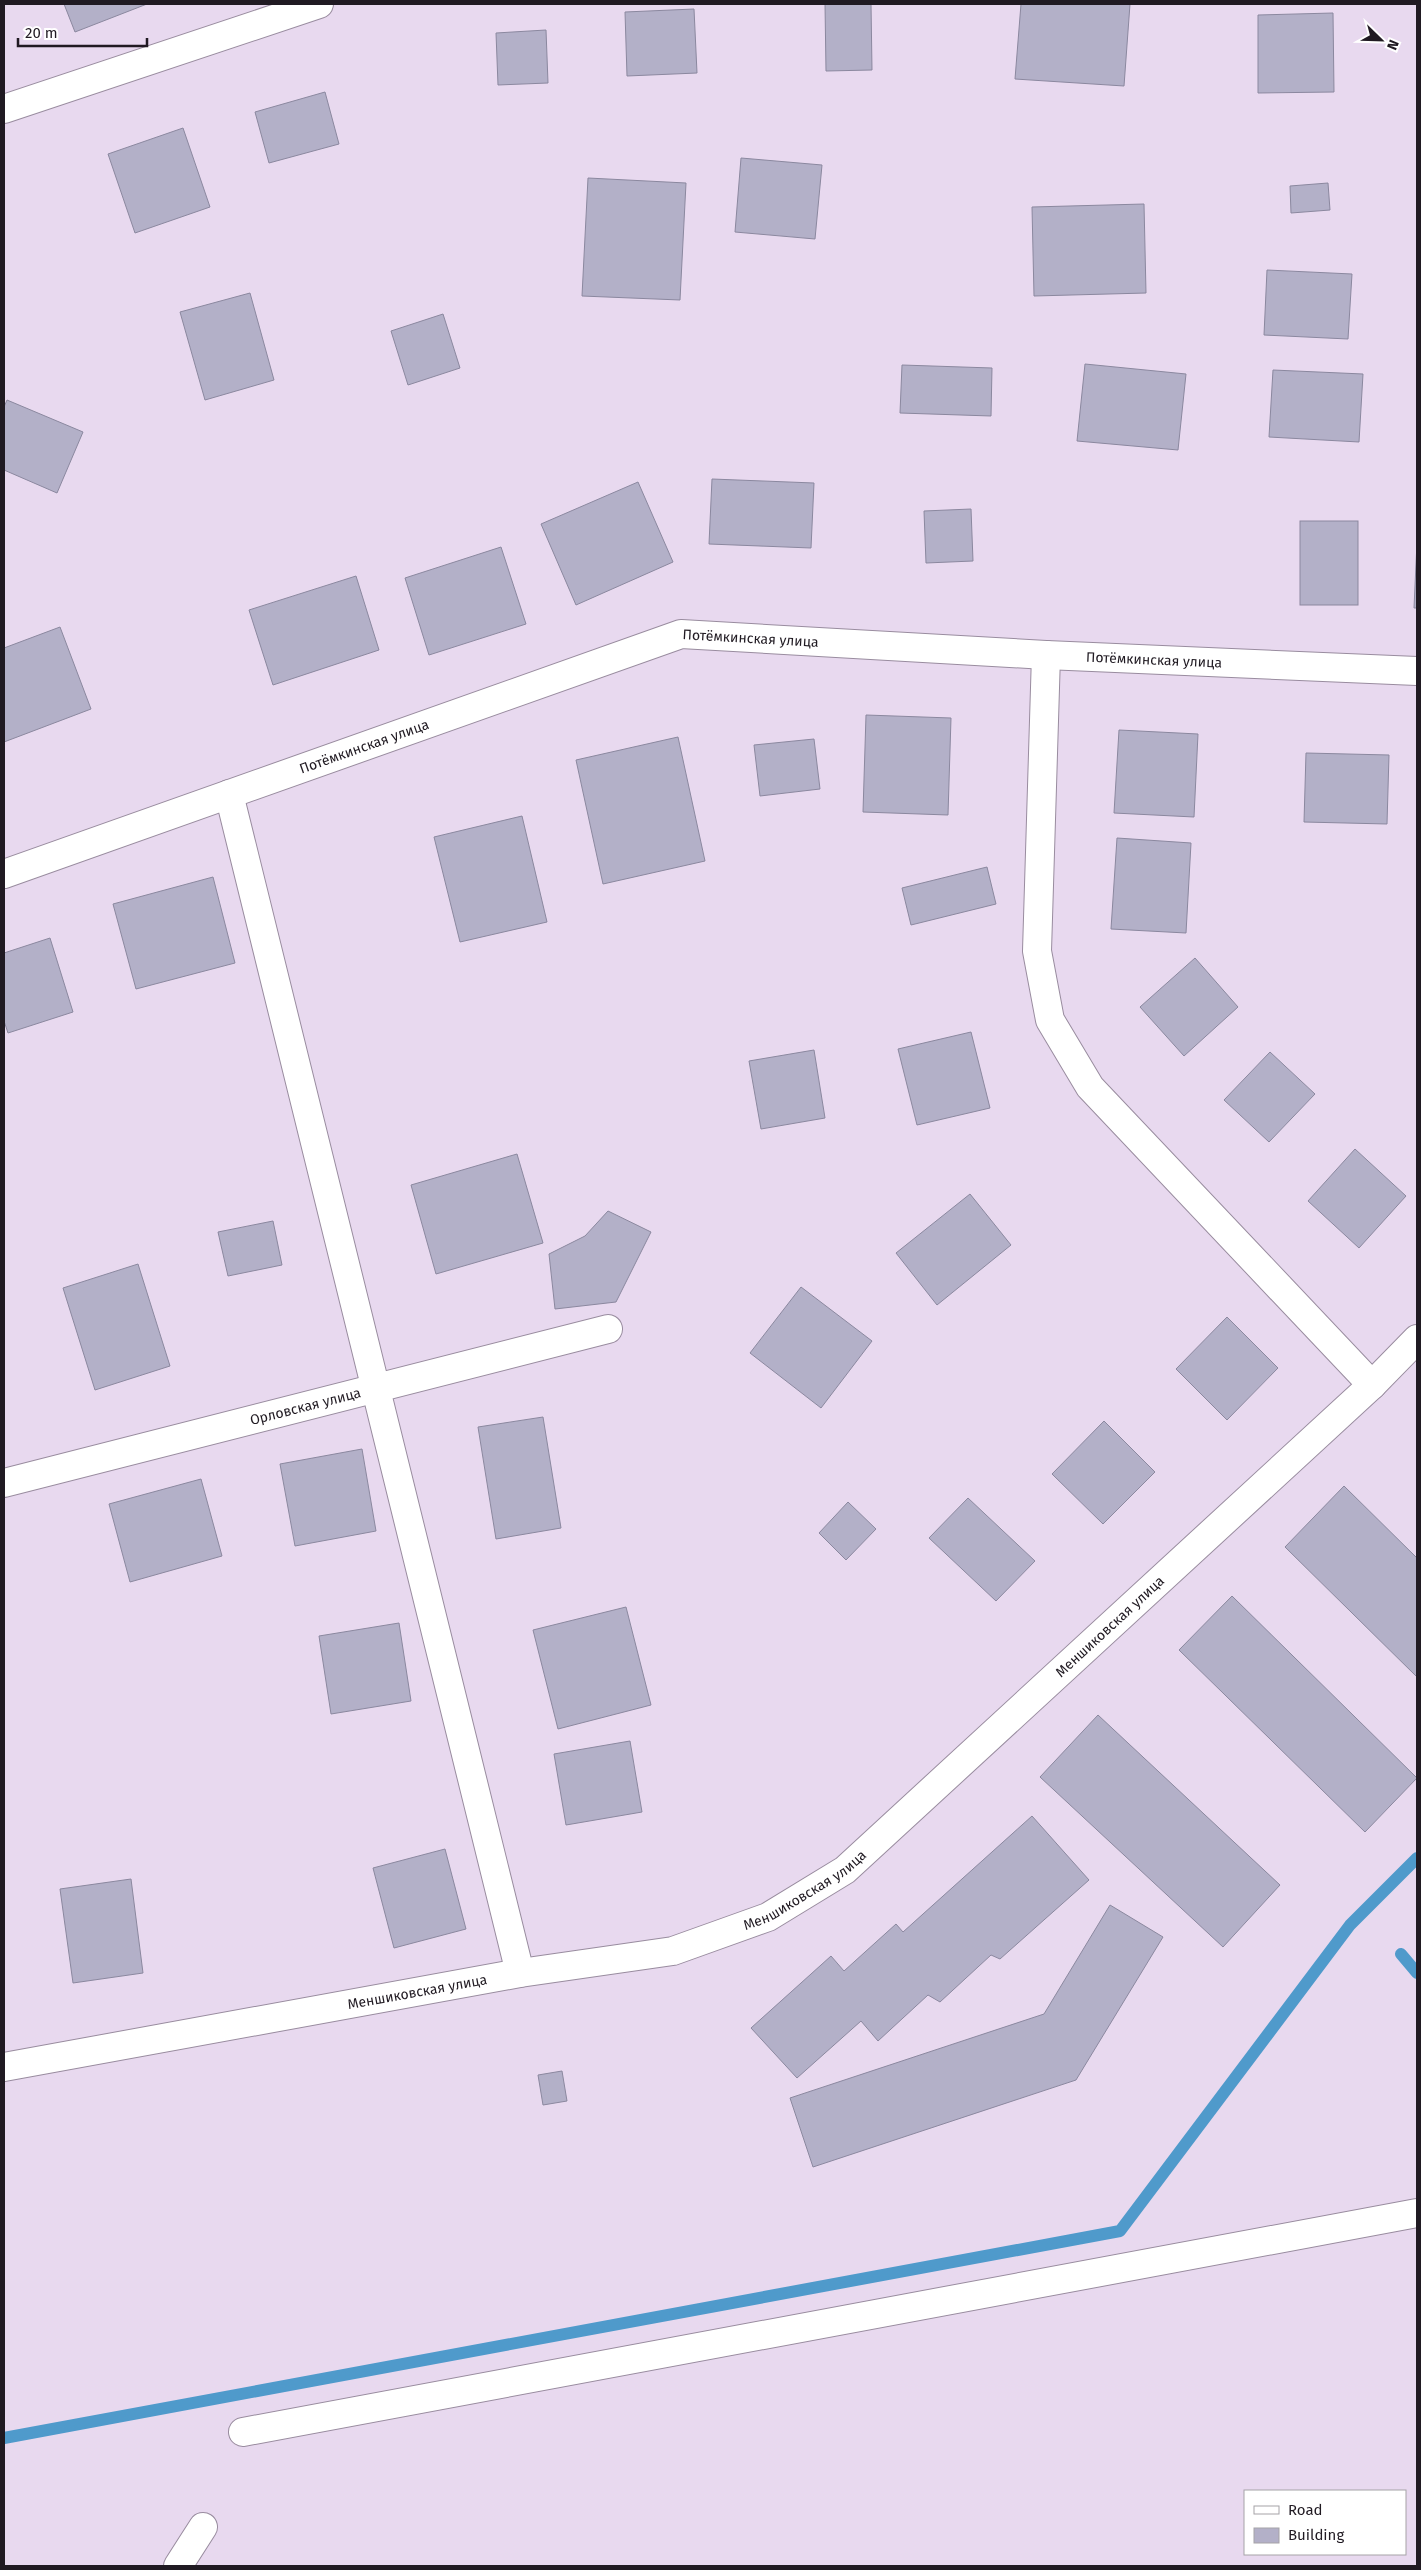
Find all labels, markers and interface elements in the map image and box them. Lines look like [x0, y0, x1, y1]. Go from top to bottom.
scale bar [18, 15, 146, 47]
north arrow [1356, 15, 1406, 65]
text: 20 m [25, 24, 58, 42]
text: N [1383, 37, 1402, 52]
street label: Потёмкинская улица [682, 626, 819, 650]
street label: Потёмкинская улица [1086, 648, 1222, 671]
street label: Потёмкинская улица [297, 716, 431, 777]
street label: Орловская улица [248, 1384, 363, 1428]
street label: Меншиковская улица [1052, 1572, 1168, 1680]
street label: Меншиковская улица [741, 1846, 870, 1934]
street label: Меншиковская улица [346, 1971, 488, 2013]
legend [1244, 2490, 1406, 2555]
text: Road [1288, 2501, 1323, 2519]
text: Building [1288, 2526, 1344, 2544]

